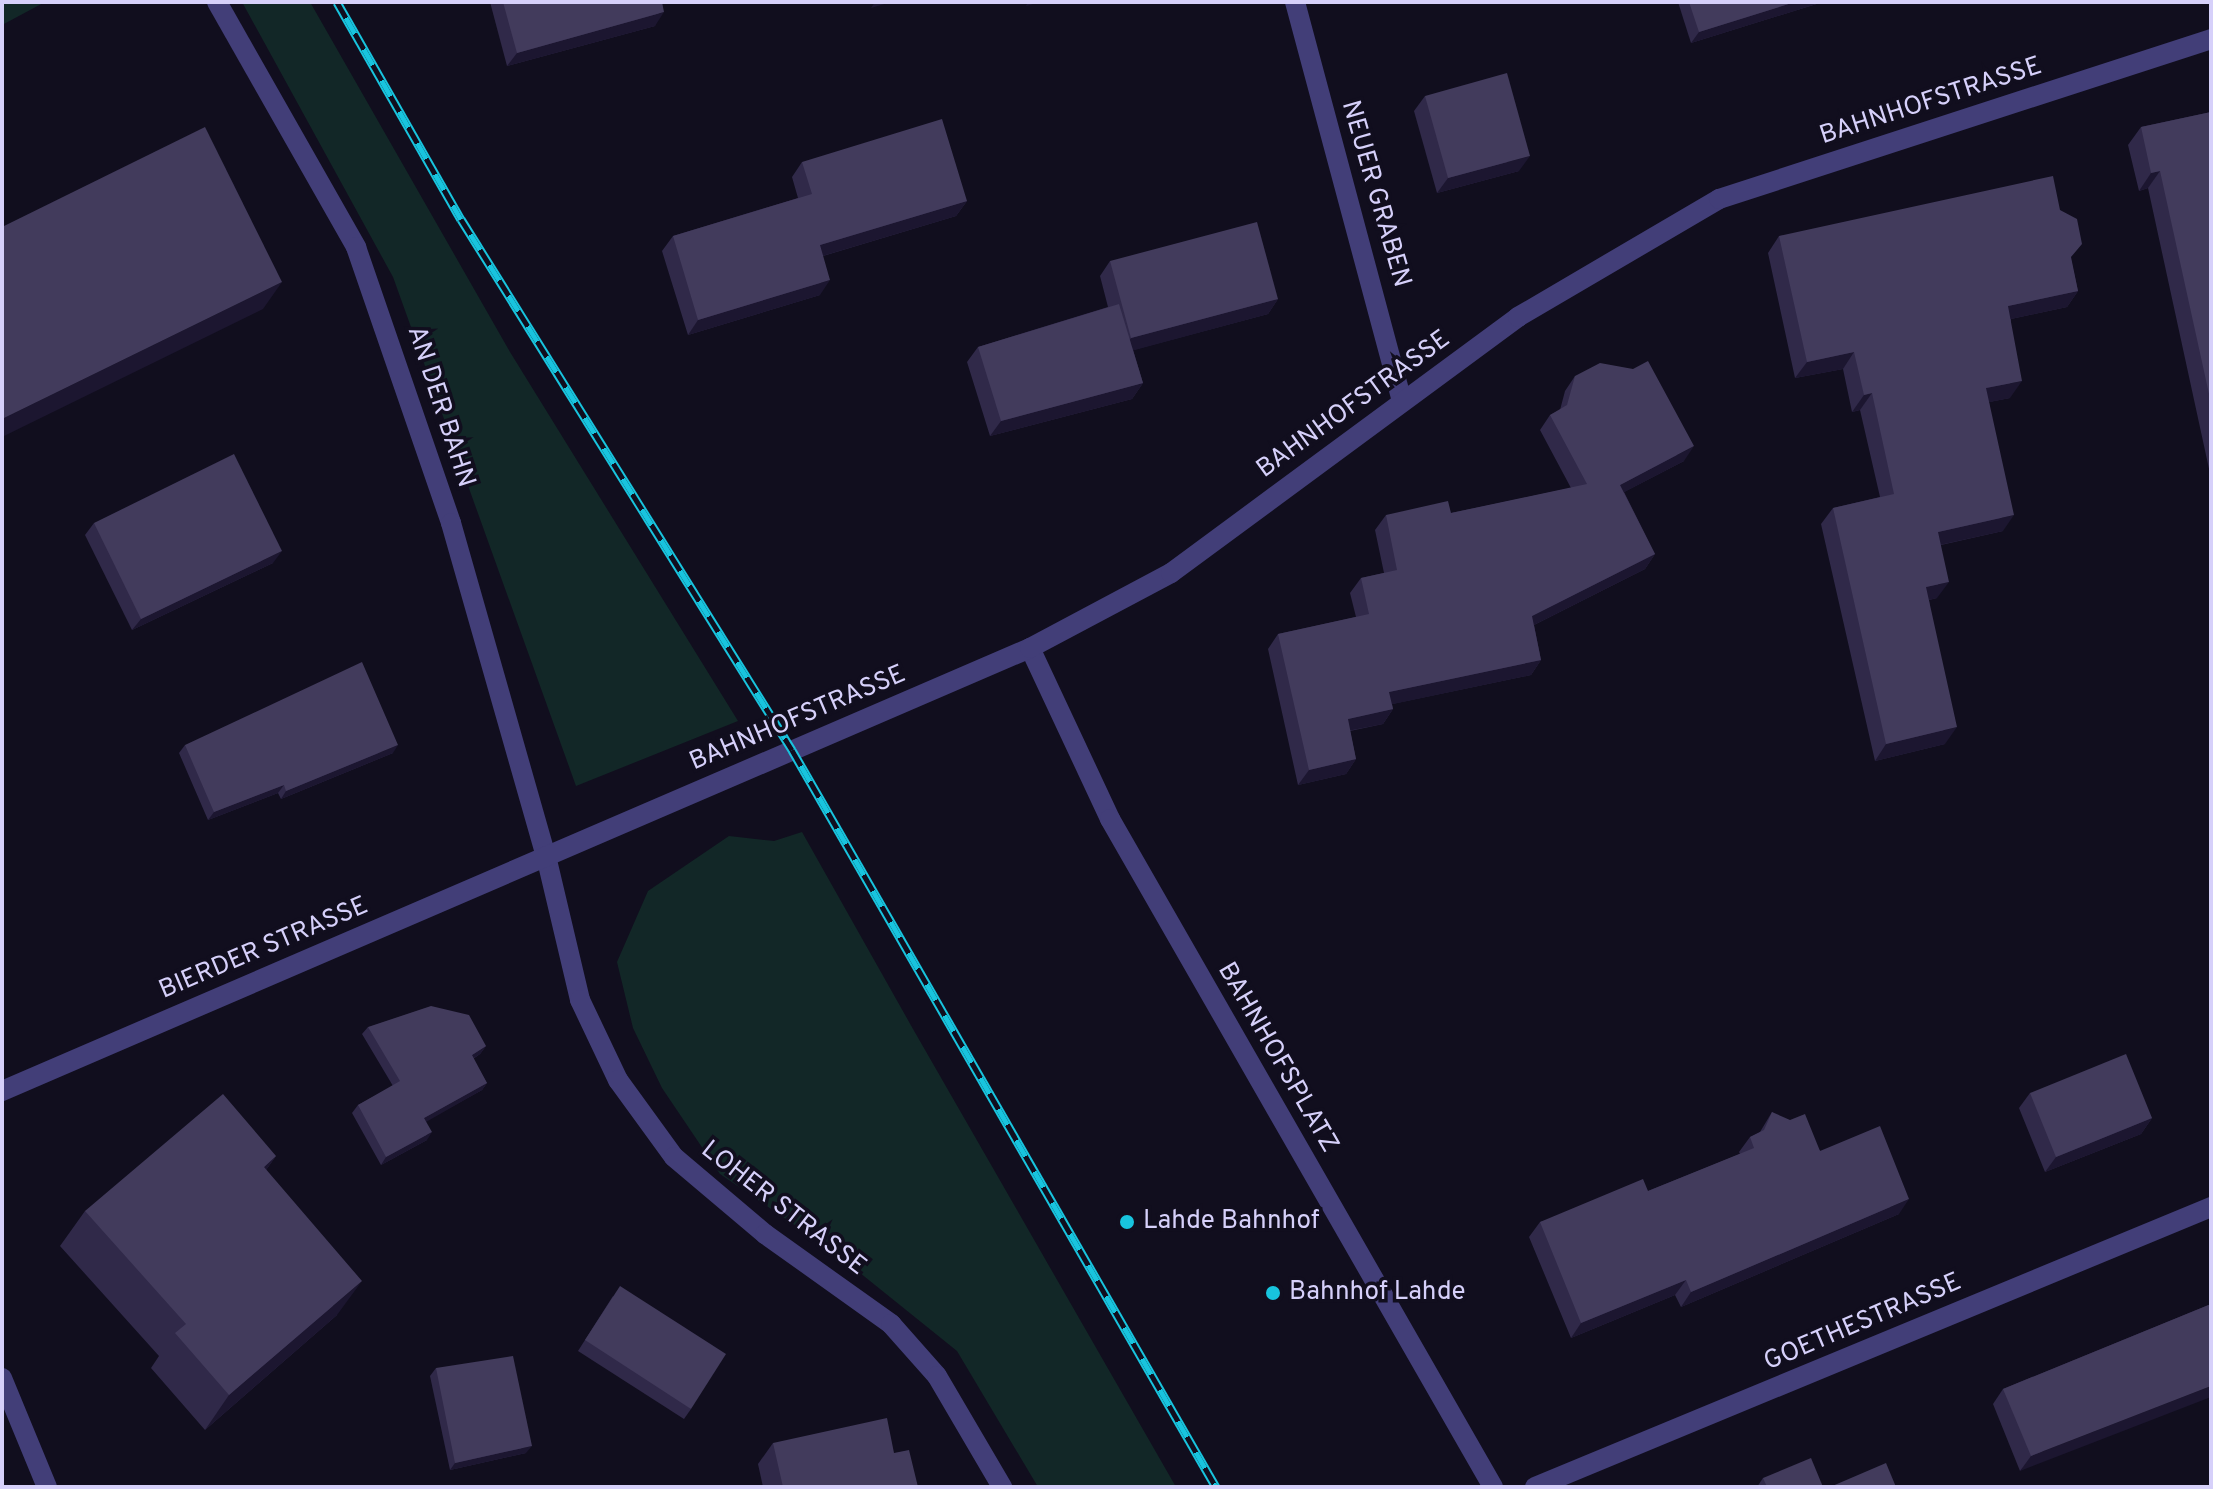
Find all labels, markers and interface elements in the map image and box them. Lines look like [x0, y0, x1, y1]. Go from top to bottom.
street label: BAHNHOFSTRASSE [1816, 51, 2046, 153]
street label: NEUER GRABEN [1333, 97, 1417, 291]
street label: AN DER BAHN [399, 322, 481, 492]
street label: BAHNHOFSTRASSE [1251, 324, 1457, 486]
street label: BAHNHOFSTRASSE [685, 659, 911, 779]
street label: BIERDER STRASSE [155, 891, 373, 1007]
street label: BAHNHOFSPLATZ [1210, 957, 1344, 1159]
street label: LOHER STRASSE [694, 1135, 872, 1283]
place label: Lahde Bahnhof [1143, 1206, 1319, 1238]
marker: Lahde Bahnhof [1118, 1213, 1136, 1231]
street label: GOETHESTRASSE [1760, 1267, 1966, 1379]
place label: Bahnhof Lahde [1289, 1277, 1465, 1309]
marker: Bahnhof Lahde [1264, 1284, 1282, 1302]

